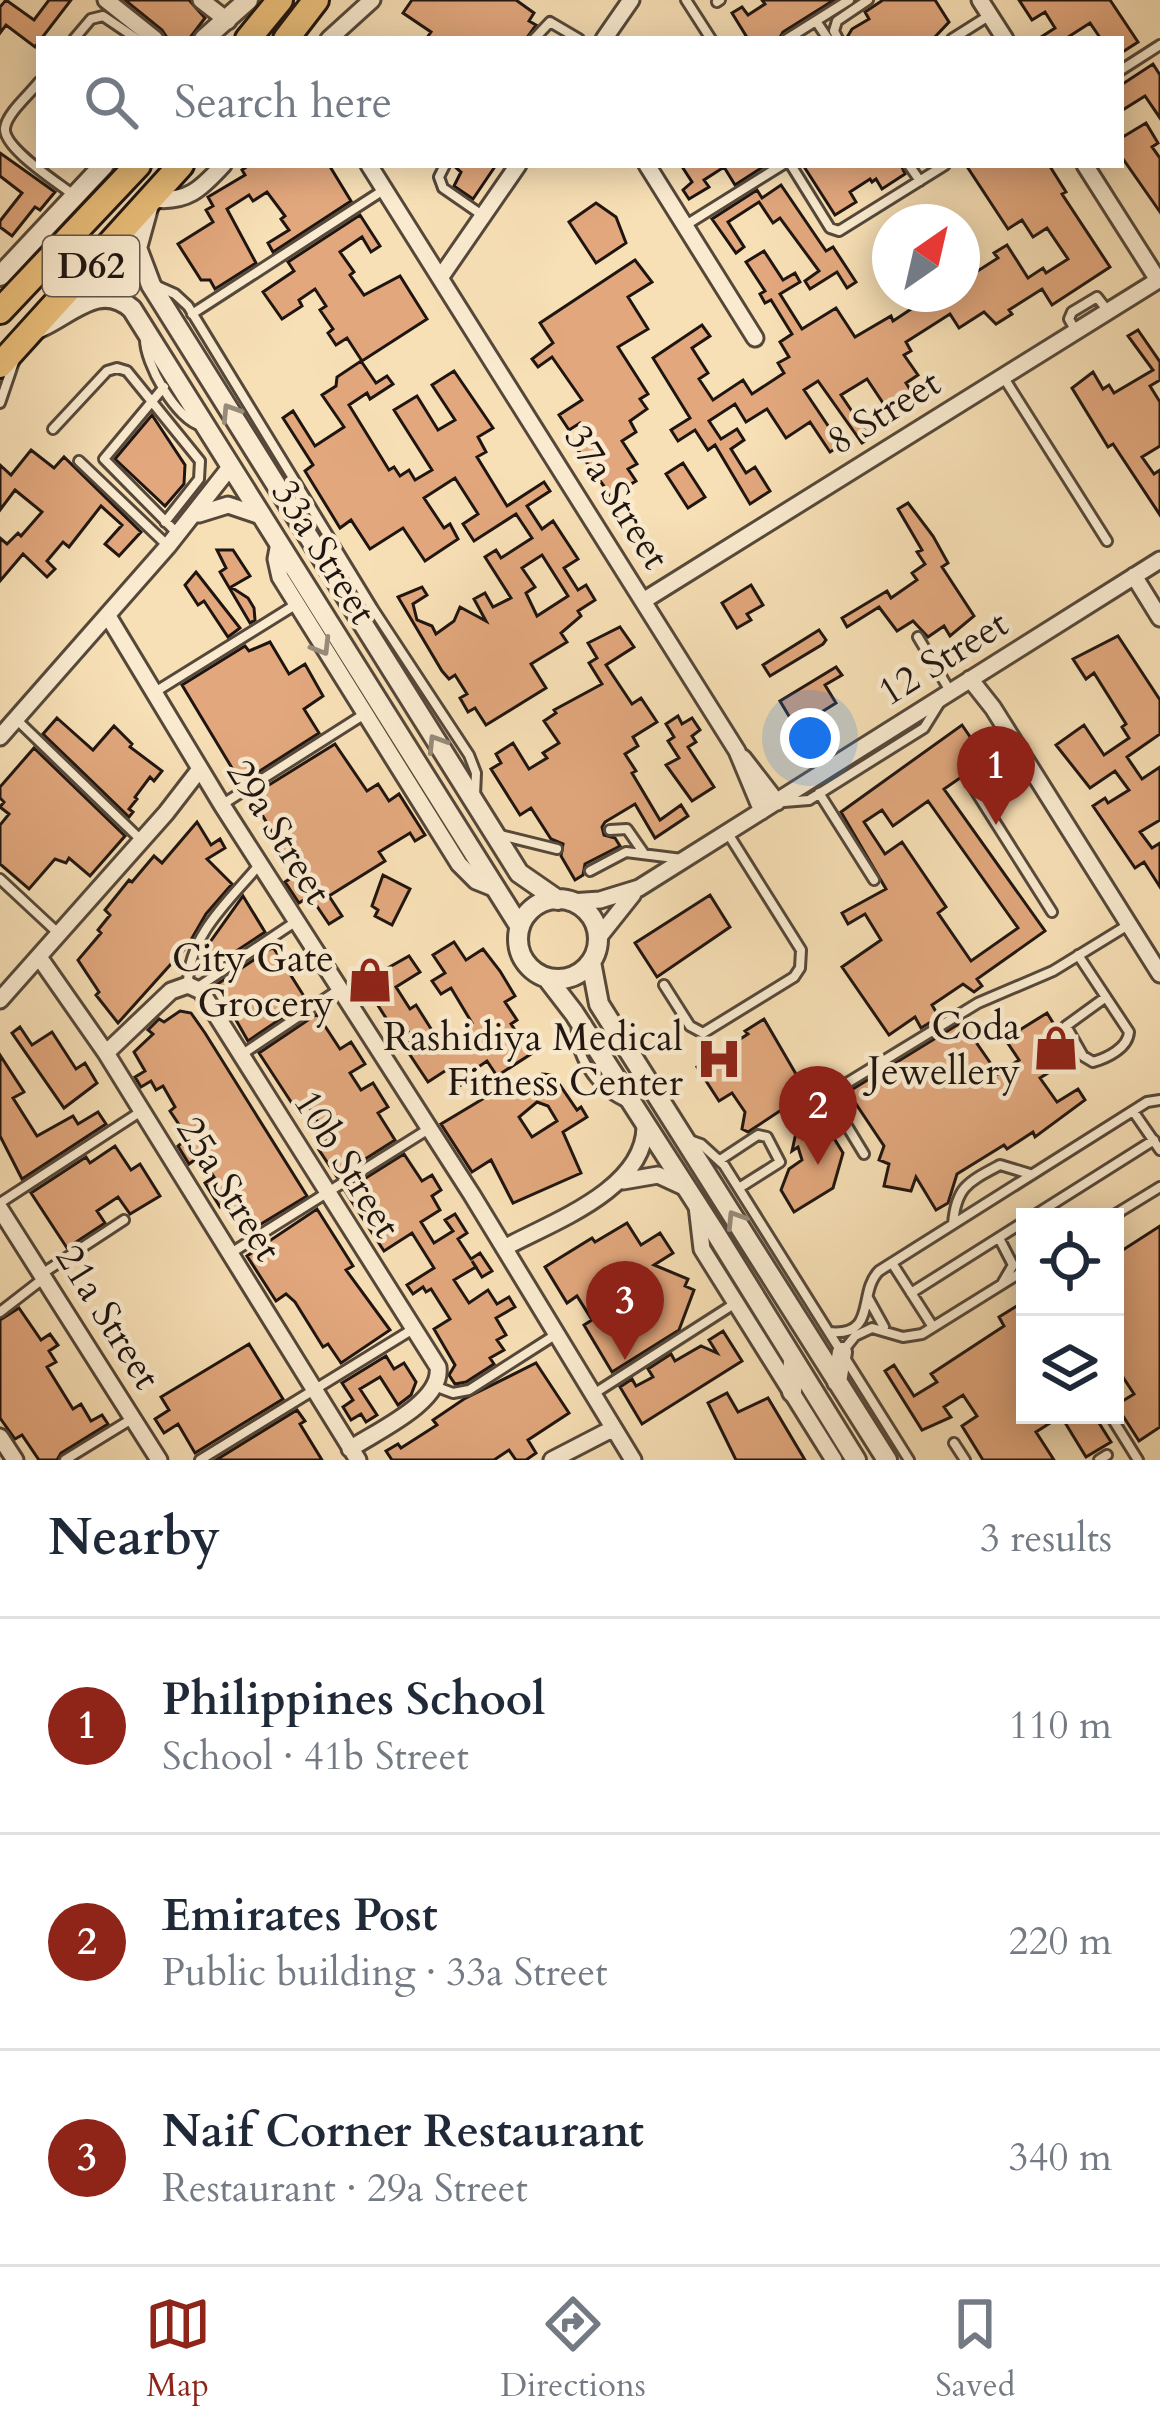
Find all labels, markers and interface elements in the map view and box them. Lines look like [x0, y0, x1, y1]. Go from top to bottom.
search box [36, 36, 1124, 168]
icon: search [78, 69, 144, 135]
text: Search here [174, 72, 392, 133]
north arrow [872, 204, 980, 312]
road number: D62 [43, 236, 139, 296]
street label: 8 Street [817, 357, 951, 467]
one-way arrow [222, 404, 244, 426]
street label: 37a Street [552, 415, 682, 579]
street label: 33a Street [259, 470, 389, 634]
street label: 12 Street [868, 597, 1018, 719]
one-way arrow [308, 634, 330, 656]
your location [780, 708, 840, 768]
pin: 1 [957, 726, 1035, 825]
one-way arrow [429, 735, 451, 757]
street label: 29a Street [214, 750, 344, 914]
place label: City Gate Grocery [172, 932, 334, 1030]
shop icon: City Gate Grocery [345, 955, 395, 1005]
place label: Coda Jewellery [863, 1000, 1020, 1098]
place label: Rashidiya Medical Fitness Center [383, 1011, 684, 1109]
shop icon: Coda Jewellery [1031, 1023, 1081, 1073]
hospital icon: Rashidiya Medical Fitness Center [694, 1034, 744, 1084]
pin: 2 [779, 1066, 857, 1165]
street label: 10b Street [281, 1080, 413, 1248]
street label: 25a Street [164, 1107, 294, 1271]
map controls [1016, 1208, 1124, 1424]
button: locate [1016, 1208, 1124, 1316]
one-way arrow [727, 1210, 749, 1232]
street label: 21a Street [43, 1235, 173, 1399]
pin: 3 [586, 1261, 664, 1360]
button: layers [1016, 1316, 1124, 1424]
text: Nearby [48, 1503, 220, 1573]
text: 3 results [980, 1512, 1112, 1565]
text: Philippines School [162, 1669, 545, 1730]
text: 1 [77, 1699, 97, 1752]
text: 110 m [1009, 1699, 1112, 1752]
text: School · 41b Street [162, 1730, 469, 1783]
text: Emirates Post [162, 1885, 438, 1946]
text: 2 [77, 1915, 97, 1968]
text: 220 m [1009, 1915, 1112, 1968]
text: Public building · 33a Street [162, 1946, 607, 1999]
text: Naif Corner Restaurant [162, 2101, 644, 2162]
text: 3 [77, 2131, 97, 2184]
text: 340 m [1009, 2131, 1112, 2184]
text: Restaurant · 29a Street [162, 2162, 528, 2215]
tab: Map [145, 2291, 211, 2408]
tab: Directions [500, 2291, 646, 2408]
tab: Saved [935, 2291, 1015, 2408]

